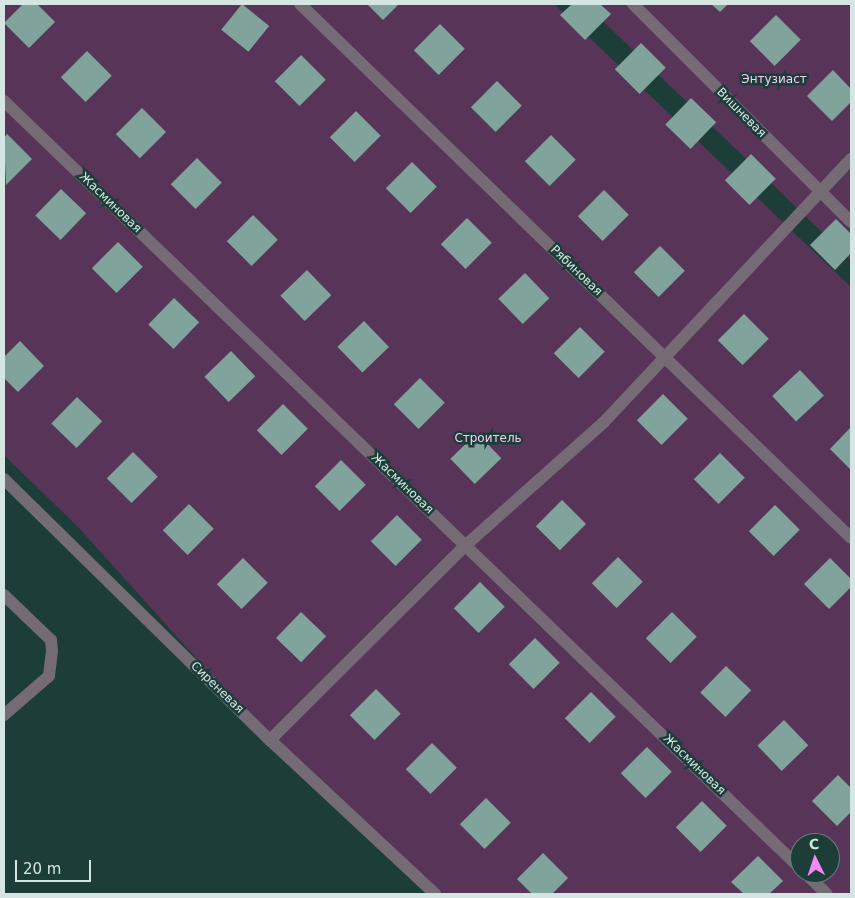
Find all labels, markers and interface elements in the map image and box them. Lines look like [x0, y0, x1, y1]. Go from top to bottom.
park label: Энтузиаст [741, 73, 807, 87]
street label: Вишневая [713, 85, 769, 141]
street label: Жасминовая [76, 170, 144, 236]
street label: Рябиновая [547, 243, 605, 299]
park label: Строитель [454, 432, 522, 446]
street label: Жасминовая [368, 451, 436, 517]
street label: Сиреневая [188, 659, 246, 717]
street label: Жасминовая [660, 732, 728, 798]
north arrow [790, 833, 840, 883]
text: С [808, 836, 820, 852]
scale bar [18, 850, 94, 882]
text: 20 m [23, 860, 61, 878]

